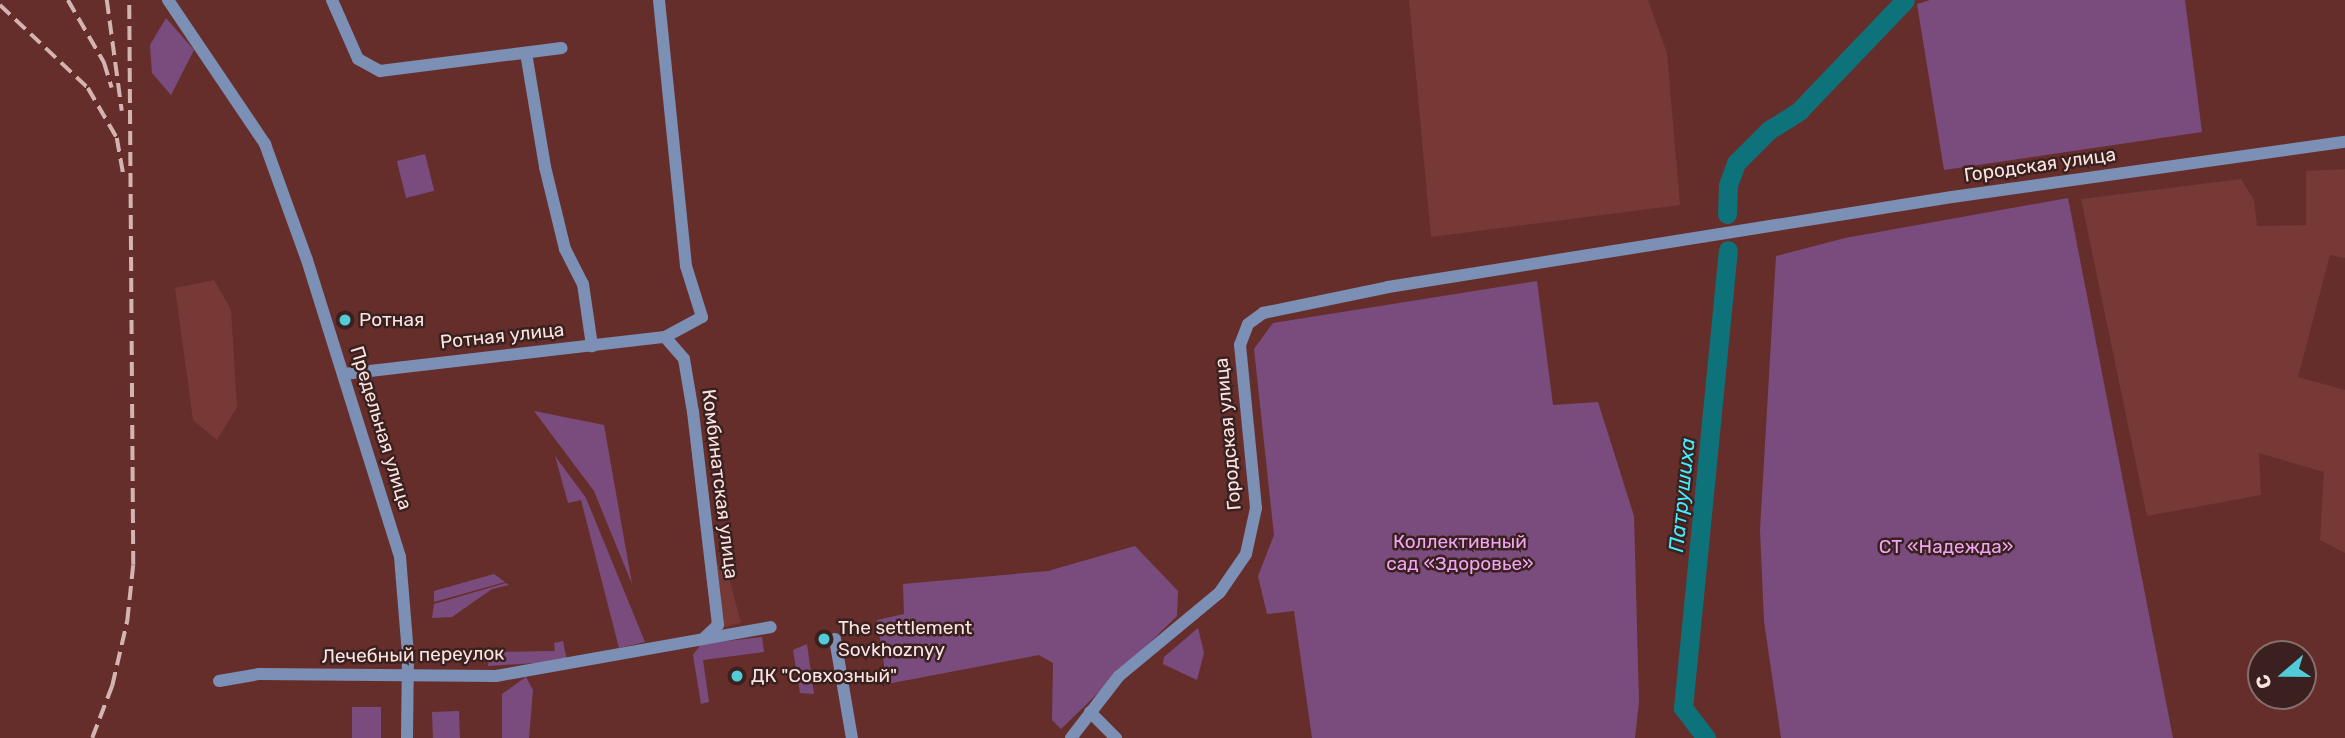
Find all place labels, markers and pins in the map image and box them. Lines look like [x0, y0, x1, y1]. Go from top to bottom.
place label: Ротная [359, 309, 424, 331]
marker: Ротная [337, 312, 353, 328]
place label: The settlement Sovkhoznyy [838, 617, 972, 661]
marker: The settlement Sovkhoznyy [816, 631, 832, 647]
place label: ДК "Совхозный" [751, 665, 897, 687]
marker: ДК "Совхозный" [729, 668, 745, 684]

